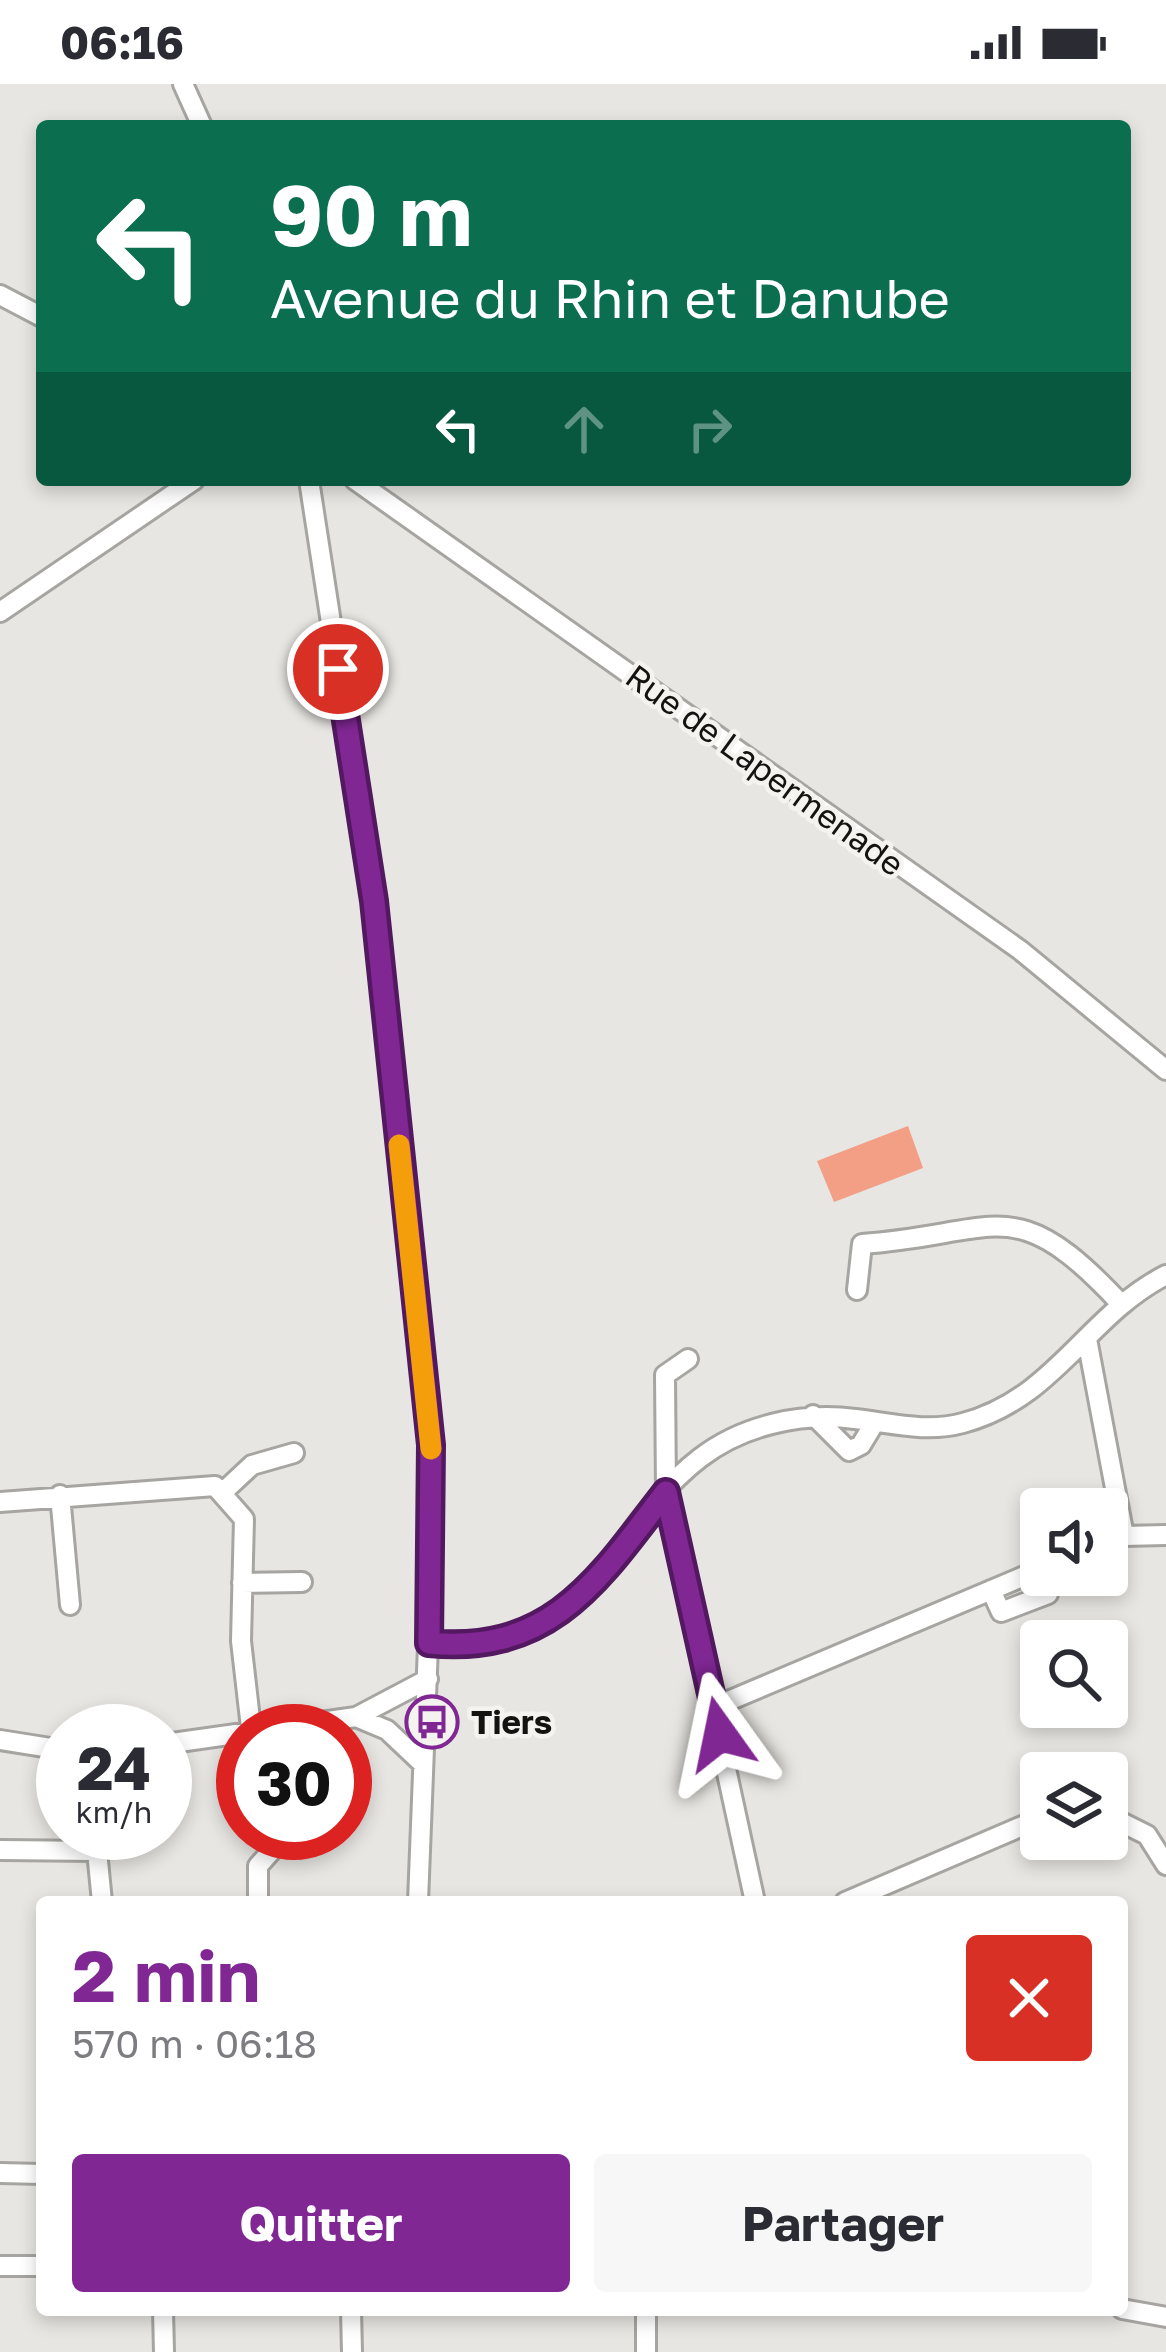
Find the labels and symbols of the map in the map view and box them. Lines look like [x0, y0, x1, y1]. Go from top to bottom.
pin [287, 618, 389, 720]
street label: Rue de Lapermenade [619, 656, 912, 883]
position arrow [657, 1671, 783, 1797]
bus stop icon: Tiers [404, 1694, 460, 1750]
place label: Tiers [471, 1702, 552, 1741]
speed limit sign: 30 [216, 1704, 372, 1860]

